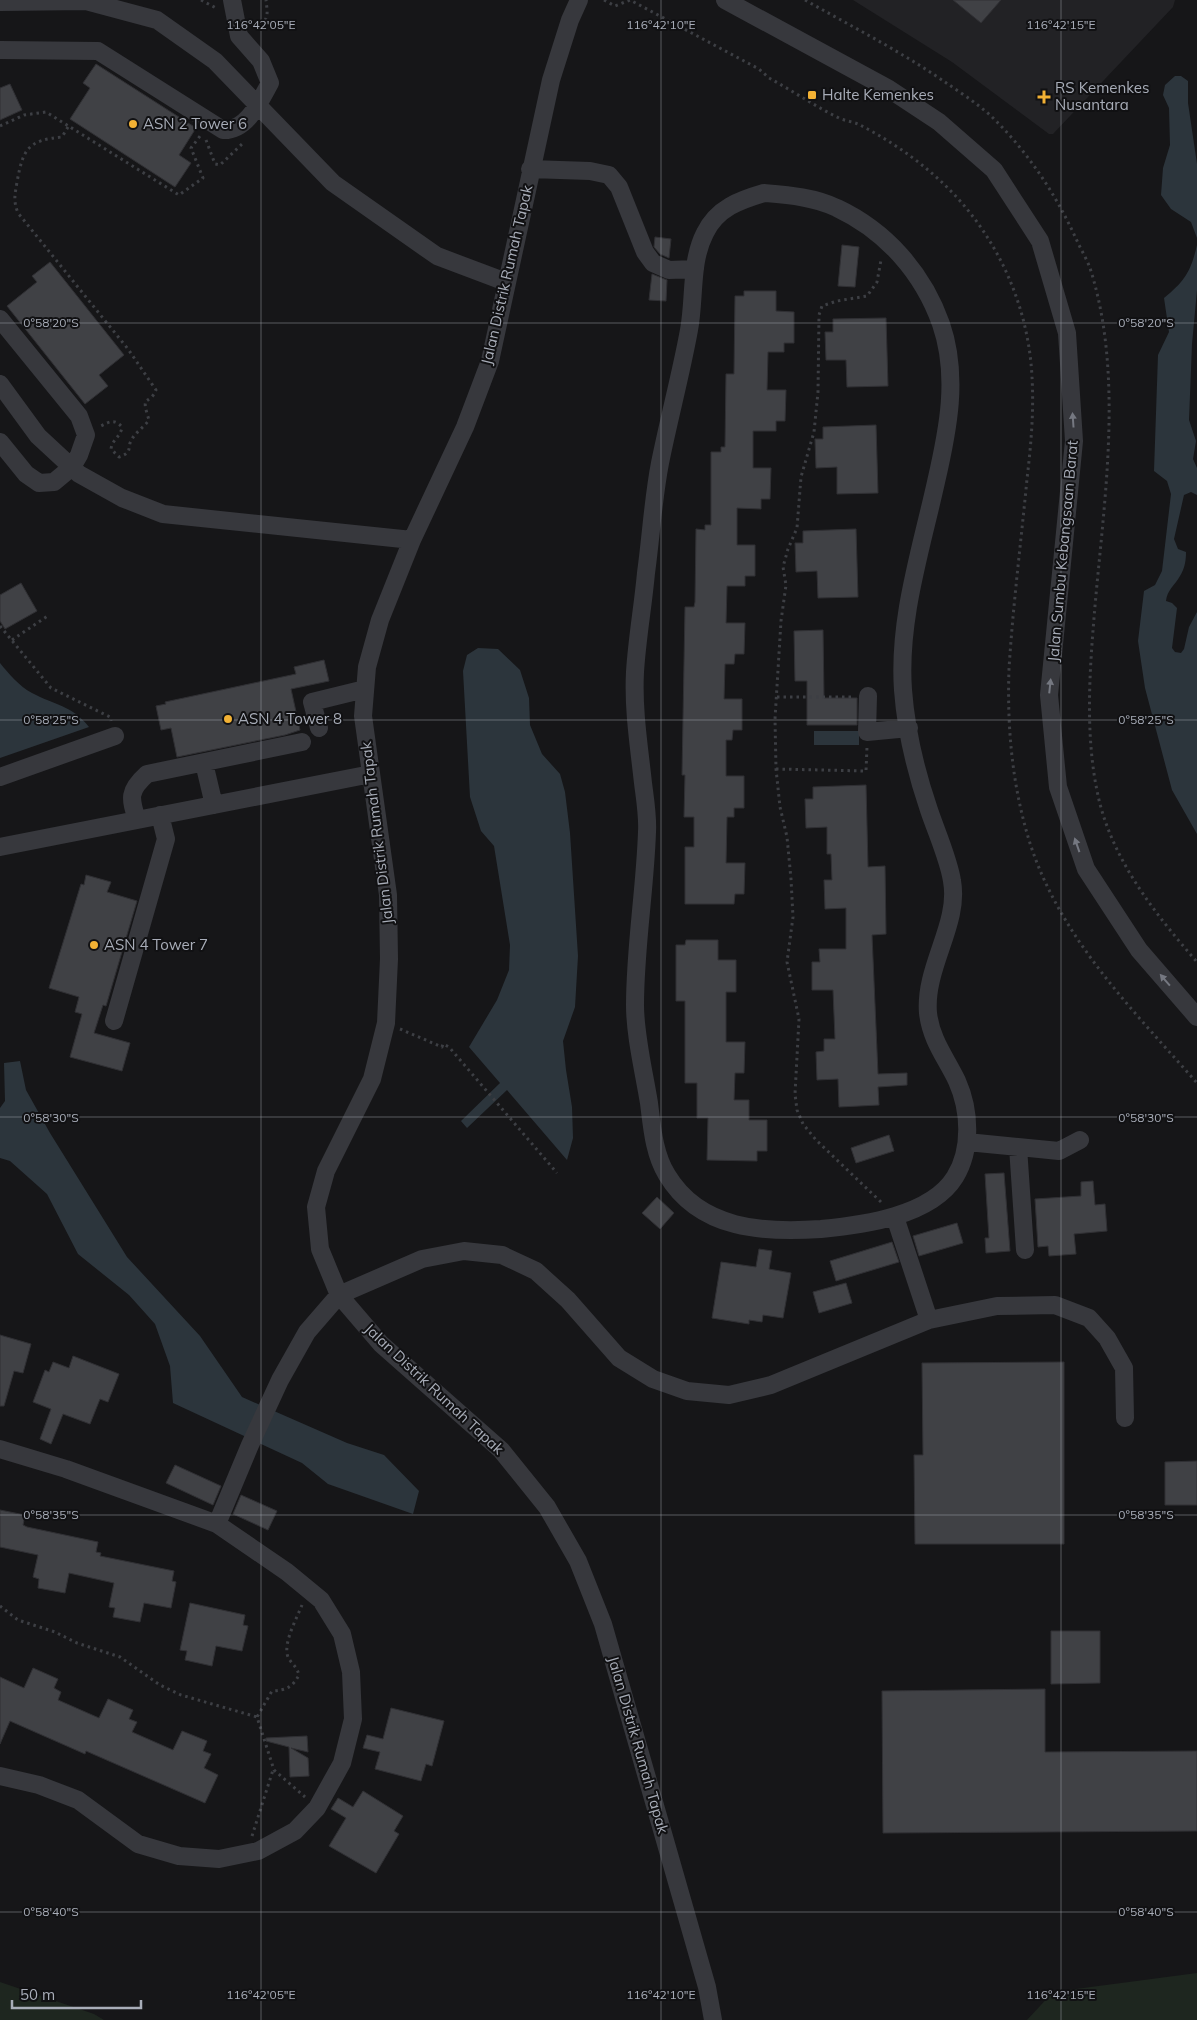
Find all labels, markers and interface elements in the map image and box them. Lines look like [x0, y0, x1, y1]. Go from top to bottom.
text: 116°42'05"E [226, 17, 296, 32]
text: 116°42'10"E [626, 17, 696, 32]
text: 116°42'15"E [1026, 17, 1096, 32]
place label: RS Kemenkes Nusantara [1055, 78, 1149, 114]
place label: Halte Kemenkes [822, 85, 934, 104]
marker: Halte Kemenkes [806, 89, 818, 101]
marker: RS Kemenkes Nusantara [1037, 90, 1051, 104]
place label: ASN 2 Tower 6 [143, 114, 247, 133]
marker: ASN 2 Tower 6 [127, 118, 139, 130]
street label: Jalan Distrik Rumah Tapak [477, 183, 537, 367]
text: 0°58'20"S [23, 315, 79, 330]
text: 0°58'20"S [1118, 315, 1174, 330]
one-way arrow [1069, 412, 1077, 428]
street label: Jalan Sumbu Kebangsaan Barat [1043, 439, 1082, 662]
one-way arrow [1046, 678, 1054, 694]
place label: ASN 4 Tower 8 [238, 709, 342, 728]
text: 0°58'25"S [23, 712, 79, 727]
text: 0°58'25"S [1118, 712, 1174, 727]
marker: ASN 4 Tower 8 [222, 713, 234, 725]
street label: Jalan Distrik Rumah Tapak [356, 740, 397, 925]
one-way arrow [1073, 837, 1081, 852]
place label: ASN 4 Tower 7 [104, 935, 208, 954]
marker: ASN 4 Tower 7 [88, 939, 100, 951]
one-way arrow [1159, 975, 1171, 987]
text: 0°58'30"S [23, 1110, 79, 1125]
text: 0°58'30"S [1118, 1110, 1174, 1125]
street label: Jalan Distrik Rumah Tapak [361, 1319, 508, 1458]
text: 0°58'35"S [23, 1507, 79, 1522]
text: 0°58'35"S [1118, 1507, 1174, 1522]
street label: Jalan Distrik Rumah Tapak [604, 1654, 673, 1836]
text: 0°58'40"S [23, 1904, 79, 1919]
text: 0°58'40"S [1118, 1904, 1174, 1919]
scale bar [12, 1978, 141, 2010]
text: 50 m [20, 1985, 55, 2004]
text: 116°42'05"E [226, 1987, 296, 2002]
text: 116°42'10"E [626, 1987, 696, 2002]
text: 116°42'15"E [1026, 1987, 1096, 2002]

